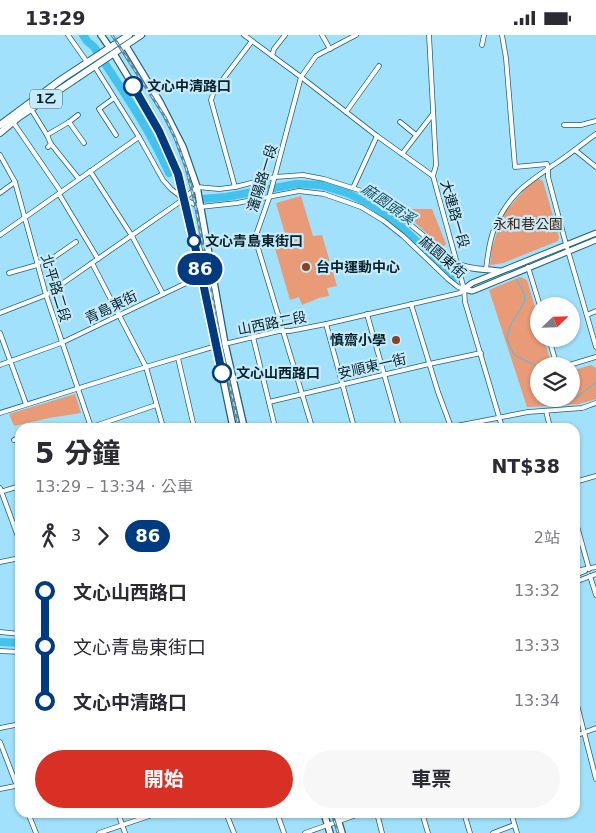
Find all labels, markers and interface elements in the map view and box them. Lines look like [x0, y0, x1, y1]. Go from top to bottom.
text: 13:29 [25, 7, 85, 29]
marker: 文心中清路口 [123, 76, 143, 96]
place label: 文心中清路口 [147, 78, 231, 94]
road number: 1乙 [30, 89, 62, 109]
street label: 瀋陽路一段 [244, 142, 280, 214]
street label: 大連路一段 [438, 178, 472, 250]
water label: 麻園頭溪 [358, 180, 420, 229]
park label: 永和巷公園 [493, 216, 563, 232]
place label: 文心青島東街口 [205, 233, 303, 249]
street label: 麻園東街 [417, 233, 469, 281]
marker: 文心青島東街口 [187, 234, 201, 248]
street label: 北平路二段 [38, 252, 74, 324]
line badge: 86 [178, 253, 222, 285]
text: 86 [187, 258, 213, 279]
place label: 台中運動中心 [316, 259, 400, 275]
marker: 台中運動中心 [300, 261, 312, 273]
street label: 青島東街 [82, 288, 140, 326]
north arrow [530, 297, 580, 347]
map controls [530, 297, 580, 407]
street label: 山西路二段 [236, 308, 308, 338]
place label: 慎齋小學 [330, 332, 386, 348]
marker: 慎齋小學 [390, 334, 402, 346]
street label: 安順東一街 [336, 350, 408, 382]
button: layers [530, 357, 580, 407]
marker: 文心山西路口 [212, 363, 232, 383]
place label: 文心山西路口 [236, 365, 320, 381]
text: 5 分鐘 [35, 437, 120, 470]
text: NT$38 [491, 455, 560, 477]
text: 13:29 – 13:34 · 公車 [35, 477, 193, 496]
icon: walk [35, 522, 63, 550]
icon: forward [89, 522, 117, 550]
text: 86 [135, 525, 160, 546]
text: 3 [71, 526, 81, 545]
text: 2站 [534, 528, 560, 547]
text: 文心山西路口 [73, 581, 187, 603]
text: 13:32 [514, 581, 560, 600]
text: 文心青島東街口 [73, 636, 206, 658]
text: 13:33 [514, 636, 560, 655]
text: 文心中清路口 [73, 691, 187, 713]
text: 13:34 [514, 691, 560, 710]
button: 開始 [35, 750, 293, 808]
button: 車票 [303, 750, 560, 808]

